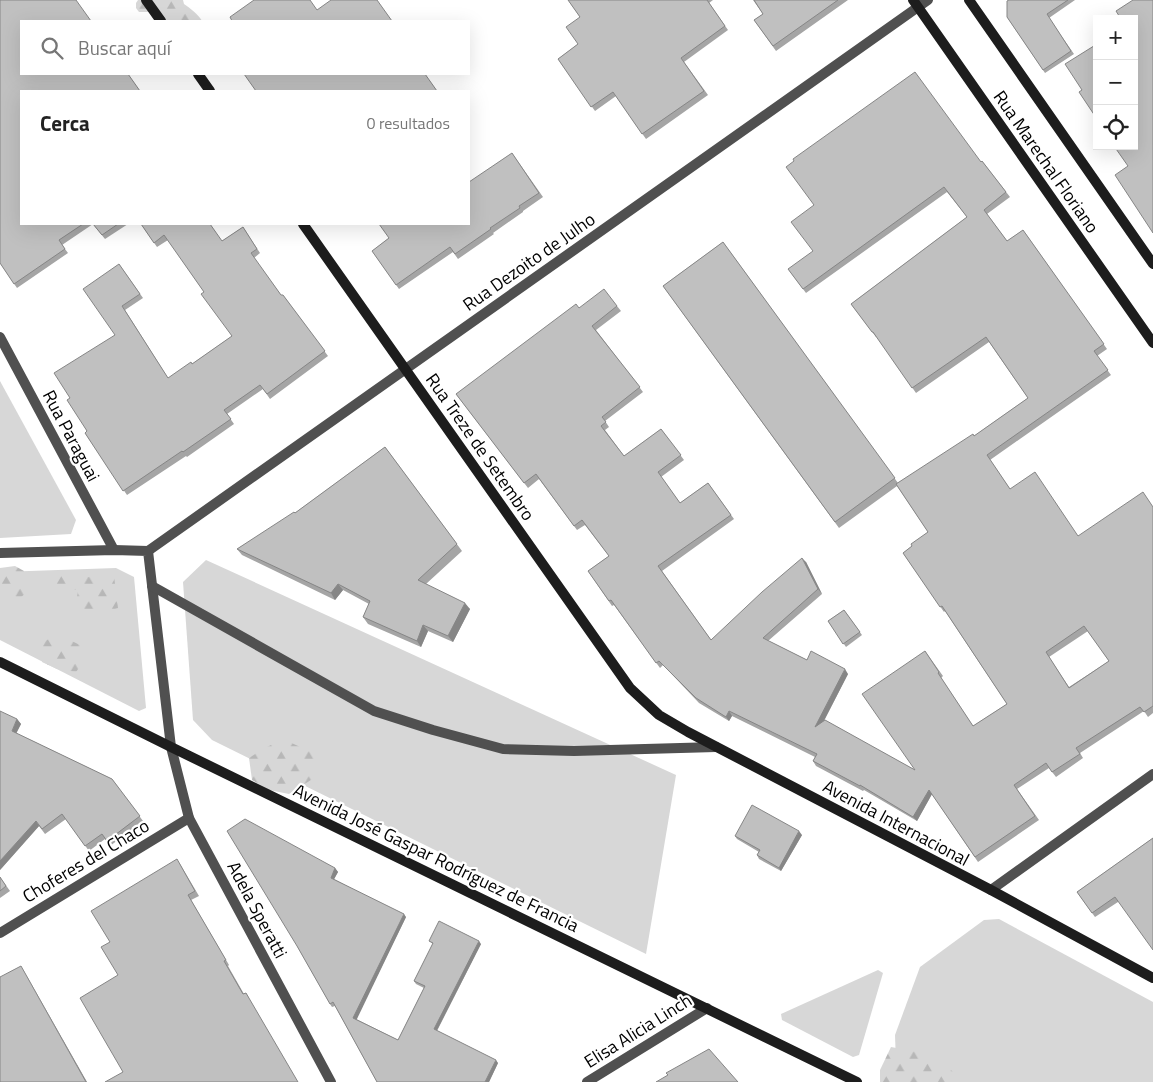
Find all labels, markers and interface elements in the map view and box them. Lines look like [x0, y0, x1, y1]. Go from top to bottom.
map controls [1093, 15, 1138, 150]
button: + [1093, 15, 1138, 60]
search box [20, 20, 470, 75]
text: Buscar aquí [78, 33, 171, 62]
icon: search [38, 34, 66, 62]
button: − [1093, 60, 1138, 105]
street label: Rua Marechal Floriano [987, 85, 1106, 239]
button: locate [1093, 105, 1138, 150]
text: Cerca [40, 107, 90, 139]
text: 0 resultados [366, 111, 450, 135]
street label: Rua Dezoito de Julho [457, 206, 600, 317]
street label: Rua Treze de Setembro [419, 367, 542, 526]
street label: Rua Paraguai [36, 385, 107, 486]
street label: Avenida Internacional [818, 772, 974, 873]
street label: Avenida José Gaspar Rodríguez de Francia [289, 776, 584, 939]
street label: Choferes del Chaco [17, 812, 154, 909]
street label: Adela Speratti [221, 856, 294, 963]
street label: Elisa Alicia Linch [579, 987, 697, 1075]

